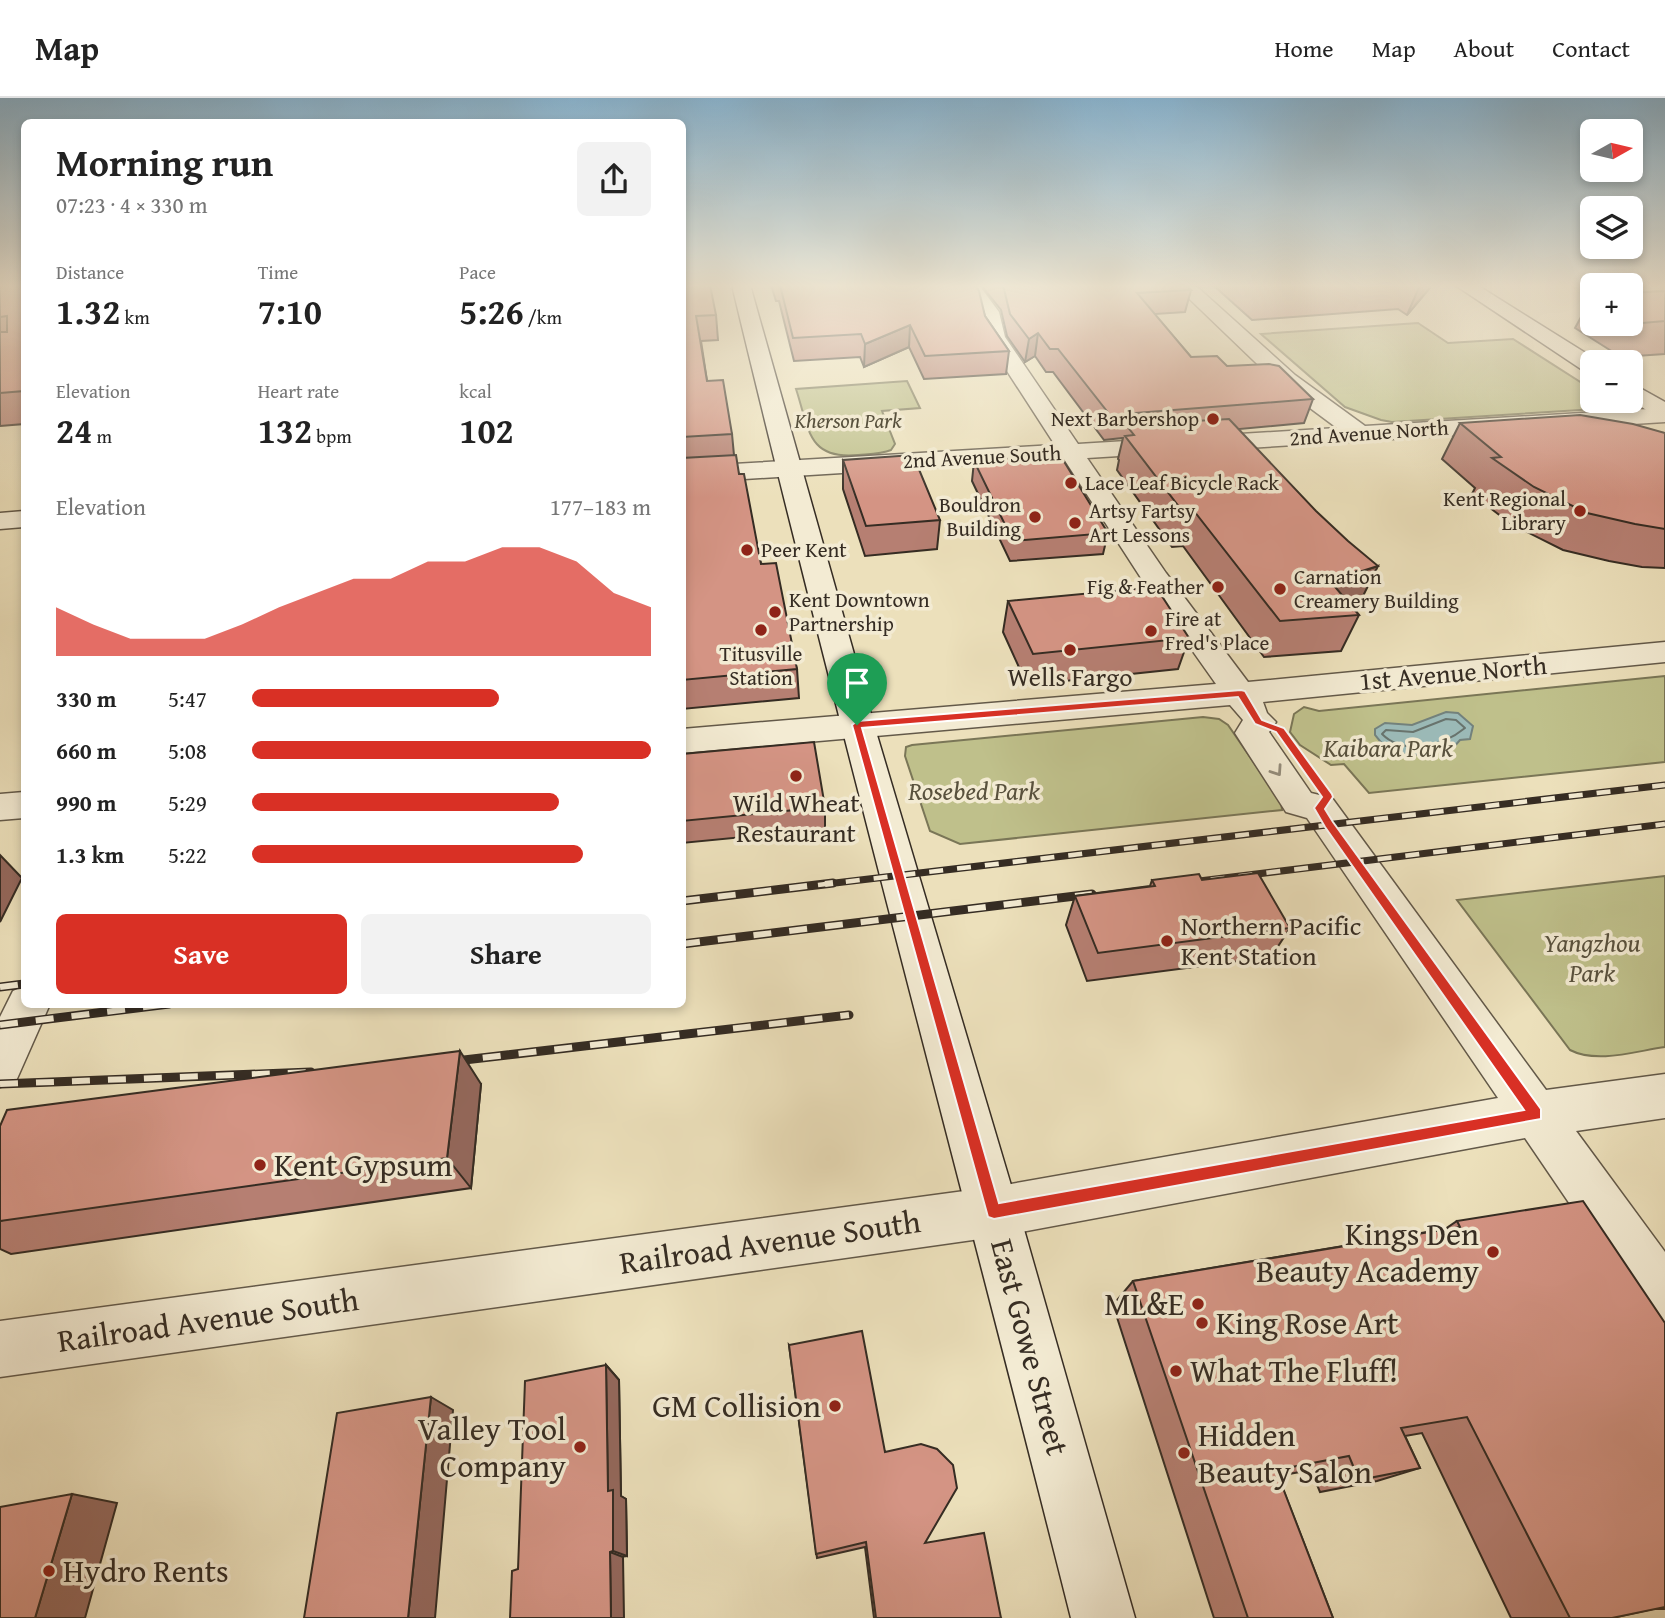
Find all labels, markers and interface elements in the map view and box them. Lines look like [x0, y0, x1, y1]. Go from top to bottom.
text: Map [35, 24, 99, 72]
text: Home [1275, 31, 1334, 66]
text: Map [1372, 31, 1416, 66]
text: About [1454, 31, 1514, 66]
text: Contact [1552, 31, 1630, 66]
north arrow [1580, 119, 1643, 182]
map controls [1580, 119, 1643, 413]
text: Morning run [56, 134, 273, 190]
button: share [577, 142, 651, 216]
text: 07:23 · 4 × 330 m [56, 188, 208, 221]
button: layers [1580, 196, 1643, 259]
text: Distance [56, 258, 124, 286]
text: Time [258, 258, 298, 286]
text: Pace [459, 258, 496, 286]
button: + [1580, 273, 1643, 336]
text: 1.32 [56, 286, 120, 337]
text: 7:10 [258, 286, 322, 337]
text: 5:26 [459, 286, 524, 337]
text: km [120, 303, 150, 331]
text: /km [524, 303, 562, 331]
button: − [1580, 350, 1643, 413]
text: Elevation [56, 377, 130, 405]
text: Heart rate [258, 377, 339, 405]
text: kcal [459, 377, 492, 405]
place label: Next Barbershop [1051, 403, 1199, 434]
text: 24 [56, 405, 92, 456]
text: 132 [258, 405, 312, 456]
text: 102 [459, 405, 514, 456]
park label: Kherson Park [793, 405, 902, 436]
marker: Next Barbershop [1205, 411, 1221, 427]
street label: 2nd Avenue North [1288, 411, 1450, 454]
text: m [92, 422, 112, 450]
text: bpm [312, 422, 352, 450]
street label: 2nd Avenue South [902, 437, 1062, 476]
place label: Lace Leaf Bicycle Rack [1085, 467, 1279, 498]
marker: Lace Leaf Bicycle Rack [1063, 475, 1079, 491]
place label: Kent Regional Library [1443, 483, 1567, 538]
place label: Bouldron Building [939, 489, 1022, 544]
text: Elevation [56, 490, 146, 523]
text: 177–183 m [550, 490, 651, 523]
place label: Artsy Fartsy Art Lessons [1089, 495, 1196, 550]
marker: Kent Regional Library [1572, 503, 1588, 519]
marker: Bouldron Building [1027, 509, 1043, 525]
marker: Artsy Fartsy Art Lessons [1067, 515, 1083, 531]
place label: Peer Kent [761, 534, 847, 565]
marker: Peer Kent [739, 542, 755, 558]
place label: Carnation Creamery Building [1294, 561, 1459, 616]
place label: Fig & Feather [1087, 571, 1204, 602]
marker: Fig & Feather [1210, 579, 1226, 595]
marker: Carnation Creamery Building [1272, 581, 1288, 597]
place label: Kent Downtown Partnership [789, 584, 930, 639]
place label: Fire at Fred's Place [1165, 603, 1269, 658]
marker: Kent Downtown Partnership [767, 604, 783, 620]
marker: Titusville Station [753, 622, 769, 638]
marker: Fire at Fred's Place [1143, 623, 1159, 639]
place label: Titusville Station [720, 638, 803, 693]
marker: Wells Fargo [1062, 642, 1078, 658]
street label: 1st Avenue North [1358, 645, 1549, 700]
pin [827, 653, 887, 725]
place label: Wells Fargo [1008, 657, 1132, 696]
icon: arrive [838, 664, 876, 702]
text: 330 m [56, 682, 117, 715]
text: 5:47 [168, 682, 207, 715]
park label: Kaibara Park [1322, 728, 1453, 767]
text: 660 m [56, 734, 117, 767]
text: 5:08 [168, 734, 207, 767]
one-way arrow [1269, 764, 1282, 777]
marker: Wild Wheat Restaurant [788, 768, 804, 784]
park label: Rosebed Park [907, 771, 1040, 810]
place label: Wild Wheat Restaurant [733, 783, 859, 852]
text: 990 m [56, 786, 117, 819]
text: 5:29 [168, 786, 207, 819]
text: 1.3 km [56, 838, 124, 871]
text: 5:22 [168, 838, 207, 871]
place label: Northern Pacific Kent Station [1181, 906, 1361, 975]
button: Save [56, 914, 347, 994]
button: Share [361, 914, 651, 994]
park label: Yangzhou Park [1543, 923, 1641, 992]
marker: Northern Pacific Kent Station [1159, 933, 1175, 949]
place label: Kent Gypsum [274, 1141, 452, 1188]
marker: Kent Gypsum [252, 1157, 268, 1173]
street label: Railroad Avenue South [616, 1197, 924, 1286]
place label: Kings Den Beauty Academy [1256, 1210, 1479, 1294]
street label: East Gowe Street [979, 1233, 1082, 1460]
marker: Kings Den Beauty Academy [1485, 1244, 1501, 1260]
street label: Railroad Avenue South [54, 1275, 362, 1364]
place label: ML&E [1104, 1280, 1184, 1327]
marker: ML&E [1190, 1296, 1206, 1312]
place label: King Rose Art [1216, 1299, 1398, 1346]
marker: King Rose Art [1194, 1315, 1210, 1331]
place label: What The Fluff! [1190, 1347, 1398, 1394]
marker: What The Fluff! [1168, 1363, 1184, 1379]
place label: GM Collision [652, 1382, 821, 1429]
marker: GM Collision [827, 1398, 843, 1414]
place label: Valley Tool Company [418, 1405, 566, 1489]
place label: Hidden Beauty Salon [1198, 1411, 1372, 1495]
marker: Valley Tool Company [572, 1439, 588, 1455]
marker: Hidden Beauty Salon [1176, 1445, 1192, 1461]
place label: Hydro Rents [63, 1547, 229, 1594]
marker: Hydro Rents [41, 1563, 57, 1579]

